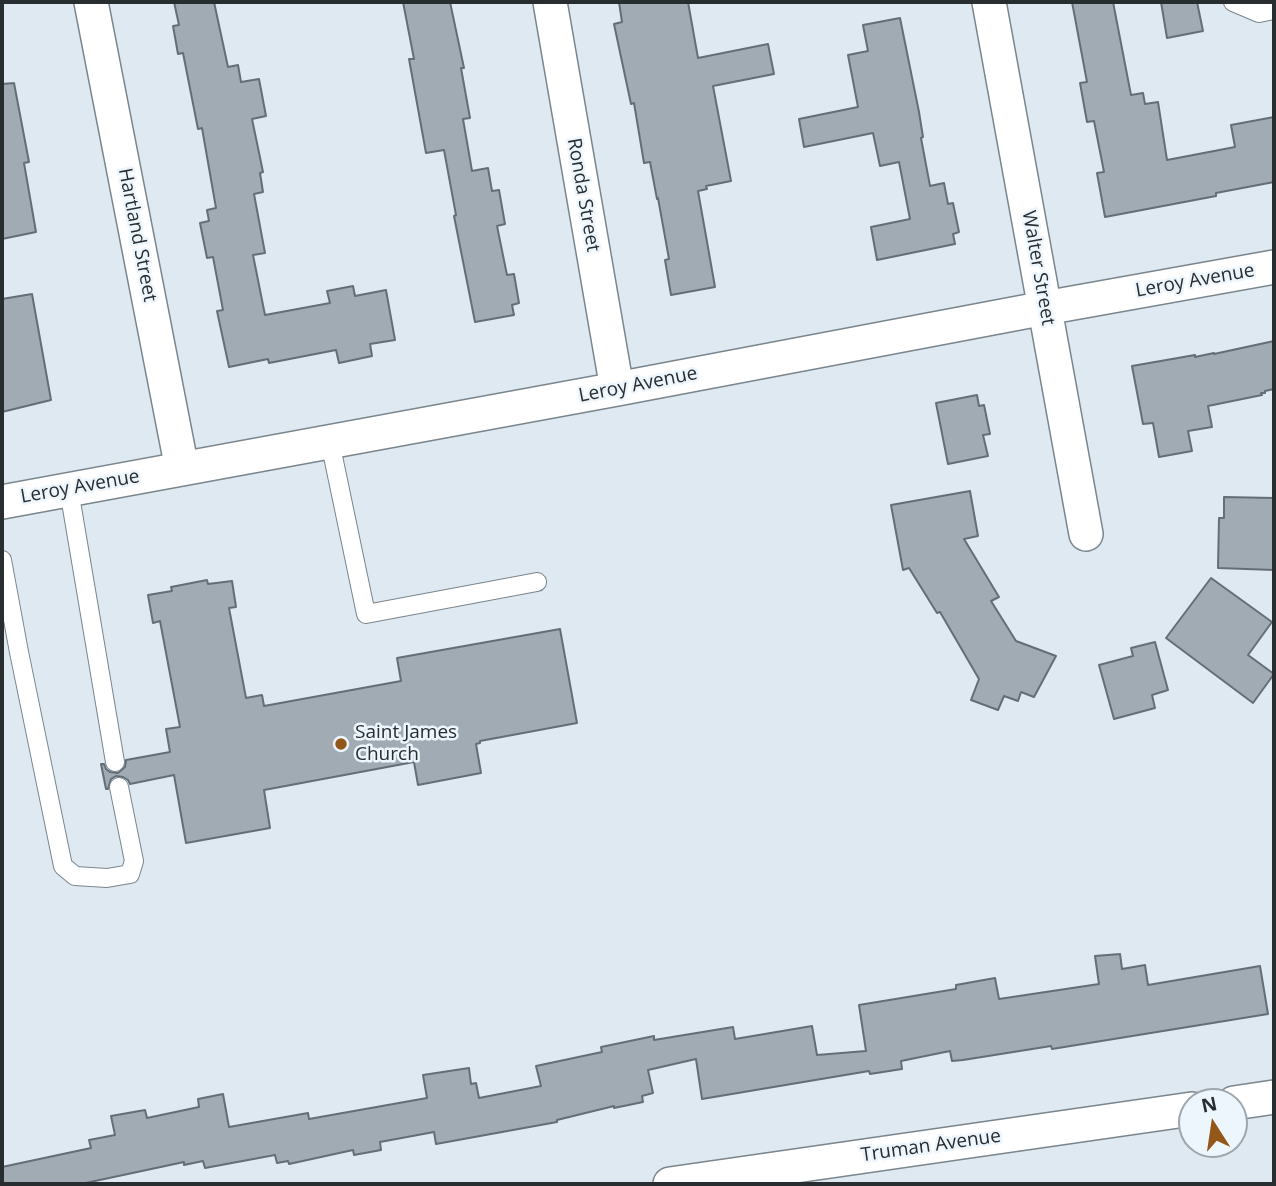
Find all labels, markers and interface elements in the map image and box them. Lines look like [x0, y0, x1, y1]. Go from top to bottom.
street label: Ronda Street [562, 136, 604, 254]
street label: Hartland Street [113, 166, 161, 304]
street label: Walter Street [1017, 209, 1059, 327]
street label: Leroy Avenue [1134, 259, 1256, 303]
street label: Leroy Avenue [577, 362, 699, 408]
street label: Leroy Avenue [19, 465, 141, 509]
place label: Saint James Church [355, 722, 457, 766]
marker: Saint James Church [333, 736, 349, 752]
north arrow [1178, 1088, 1248, 1158]
text: N [1199, 1090, 1219, 1119]
street label: Truman Avenue [860, 1125, 1002, 1167]

